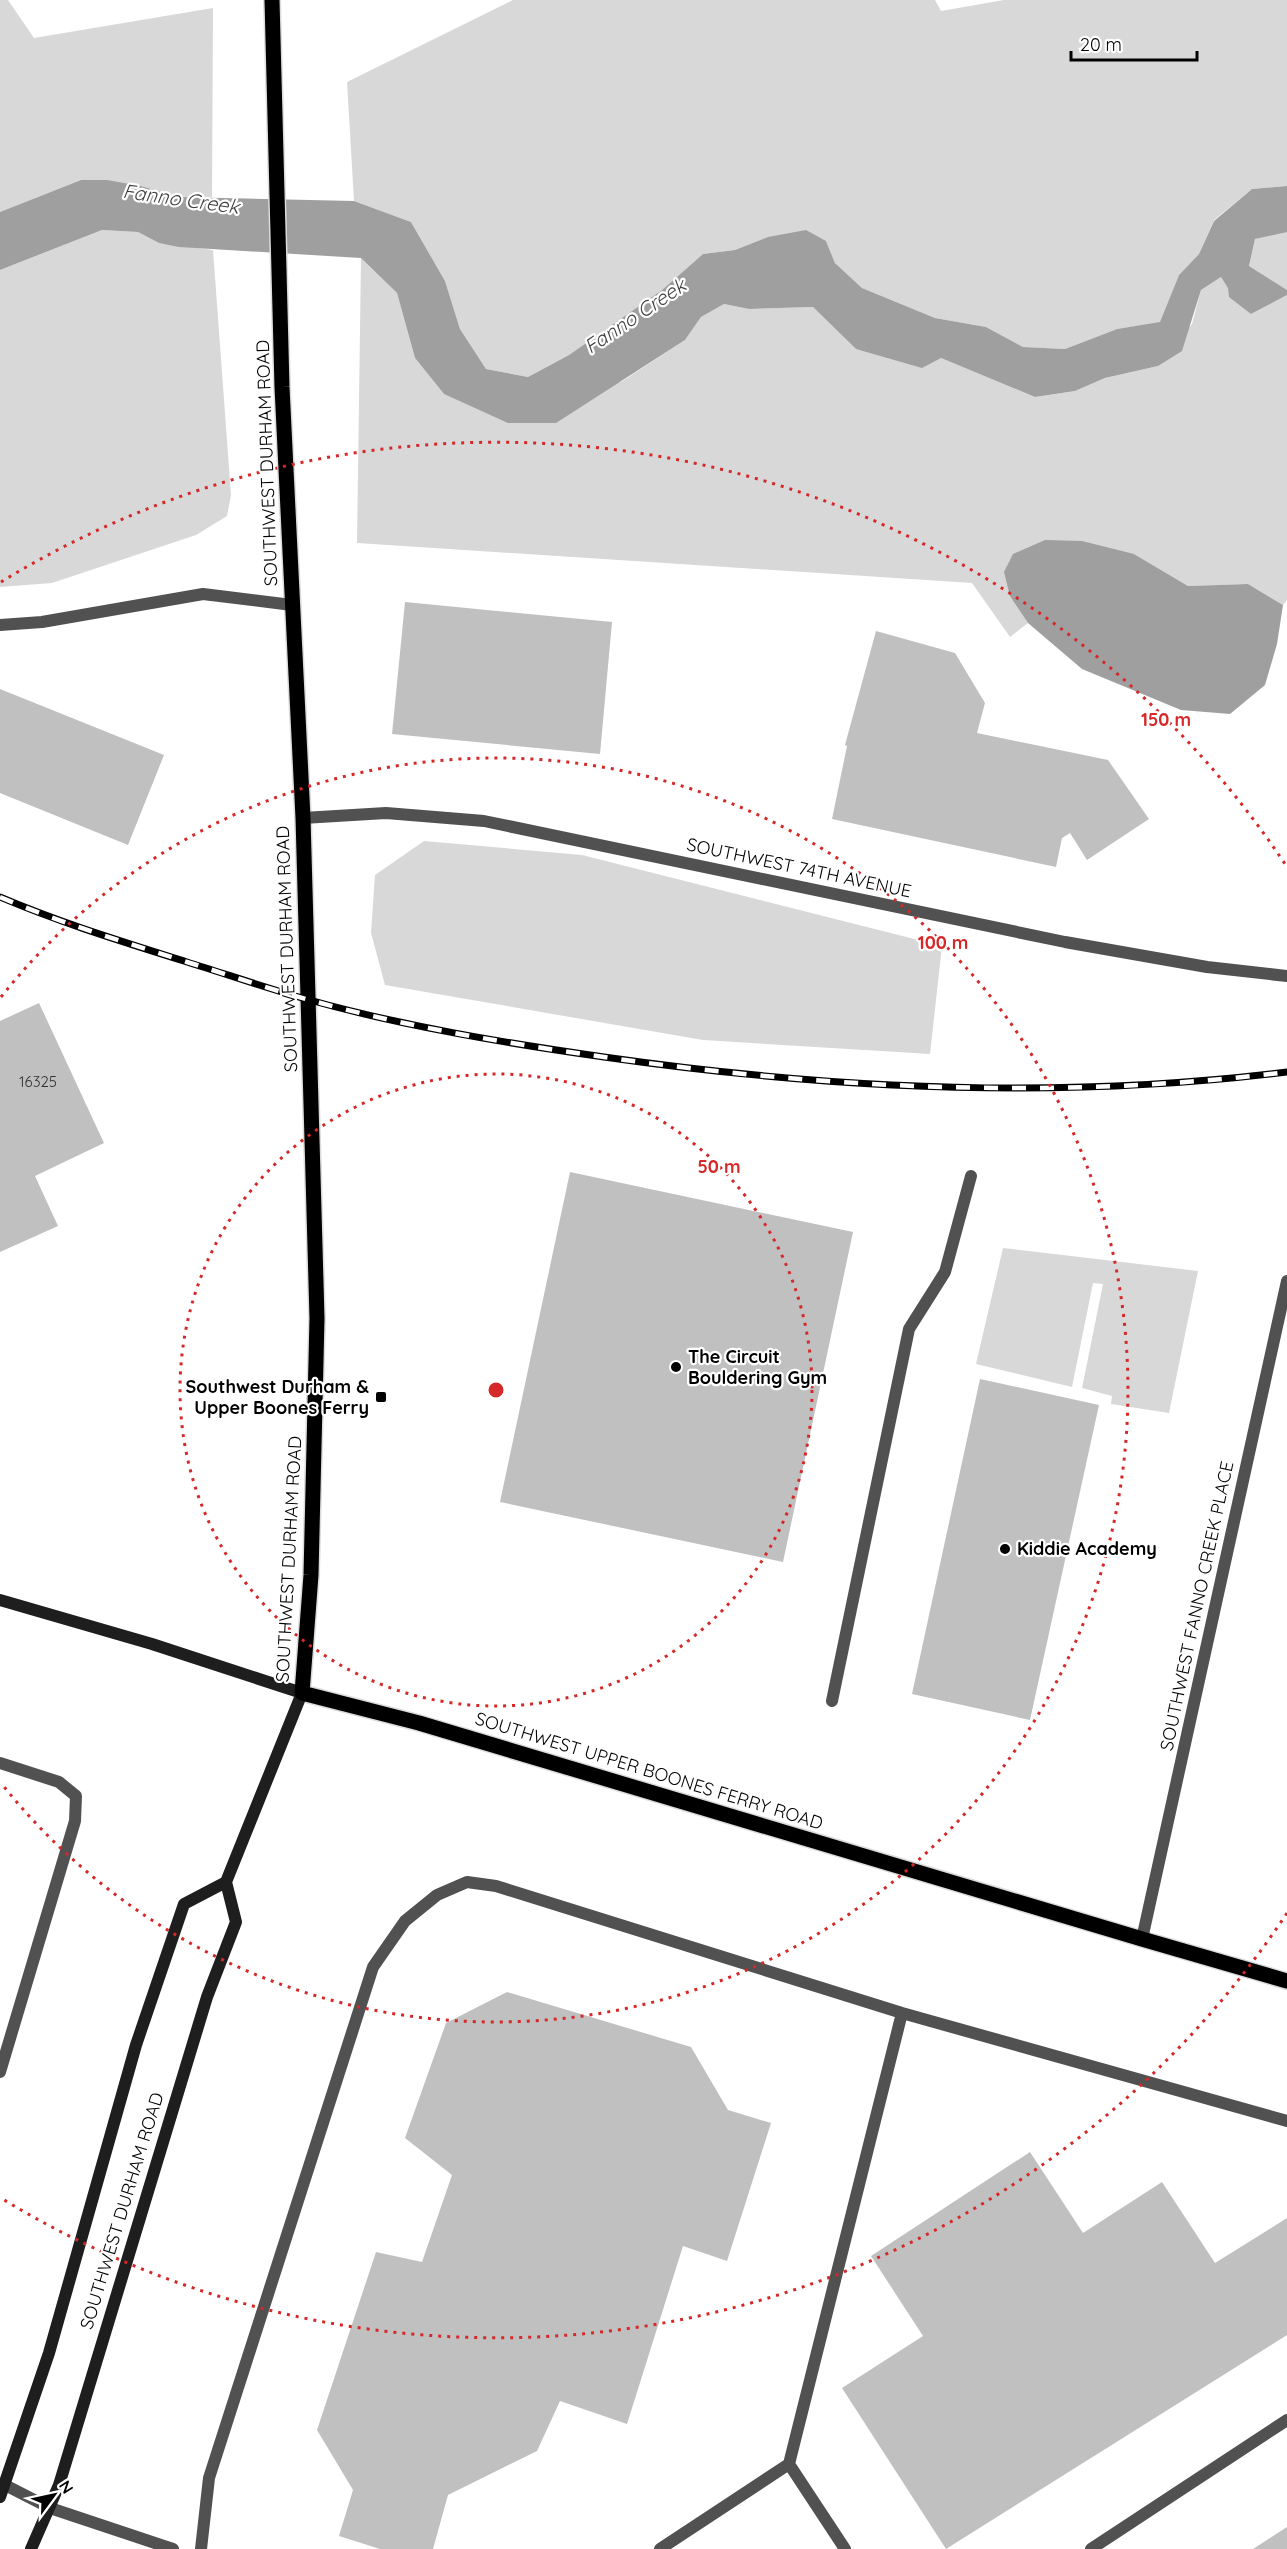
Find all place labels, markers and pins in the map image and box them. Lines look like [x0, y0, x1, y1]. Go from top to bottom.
place label: The Circuit Bouldering Gym [688, 1345, 827, 1389]
marker: The Circuit Bouldering Gym [669, 1360, 683, 1374]
place label: Southwest Durham & Upper Boones Ferry [186, 1375, 369, 1419]
centre of rings [486, 1380, 506, 1400]
marker: Southwest Durham & Upper Boones Ferry [374, 1390, 388, 1404]
place label: Kiddie Academy [1017, 1537, 1157, 1560]
marker: Kiddie Academy [998, 1542, 1012, 1556]

